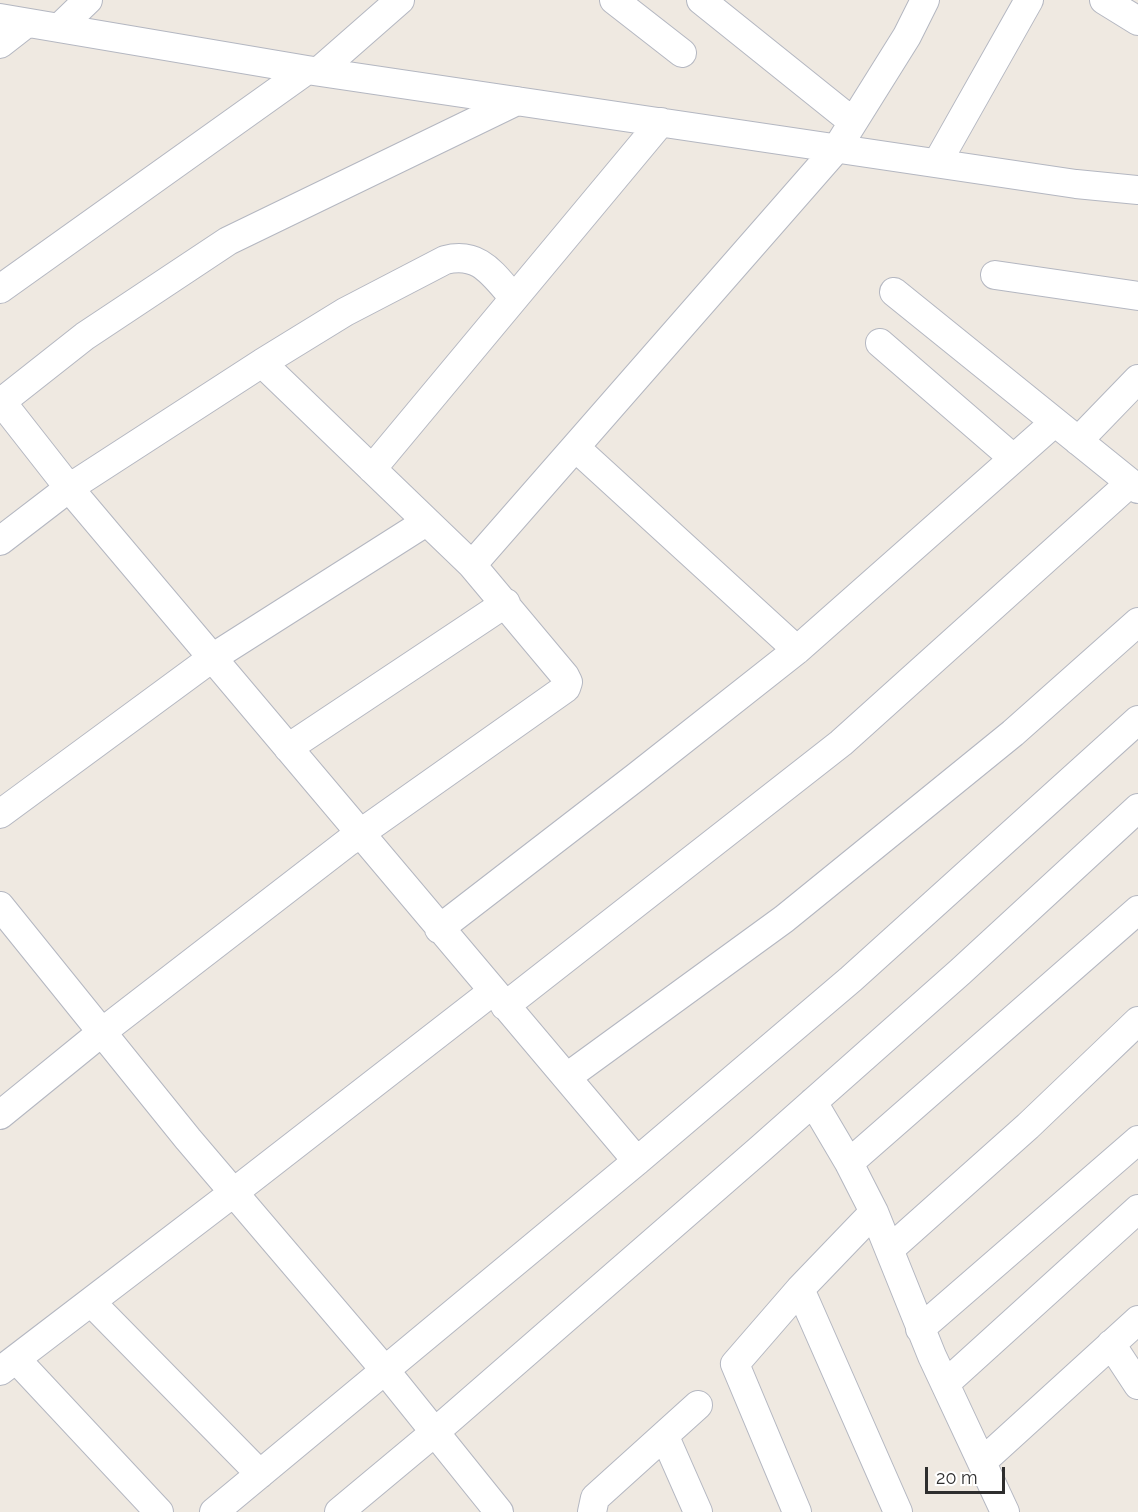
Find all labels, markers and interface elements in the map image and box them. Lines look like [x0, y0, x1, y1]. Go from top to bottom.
scale bar [928, 1455, 1008, 1493]
text: 20 m [936, 1467, 978, 1488]

